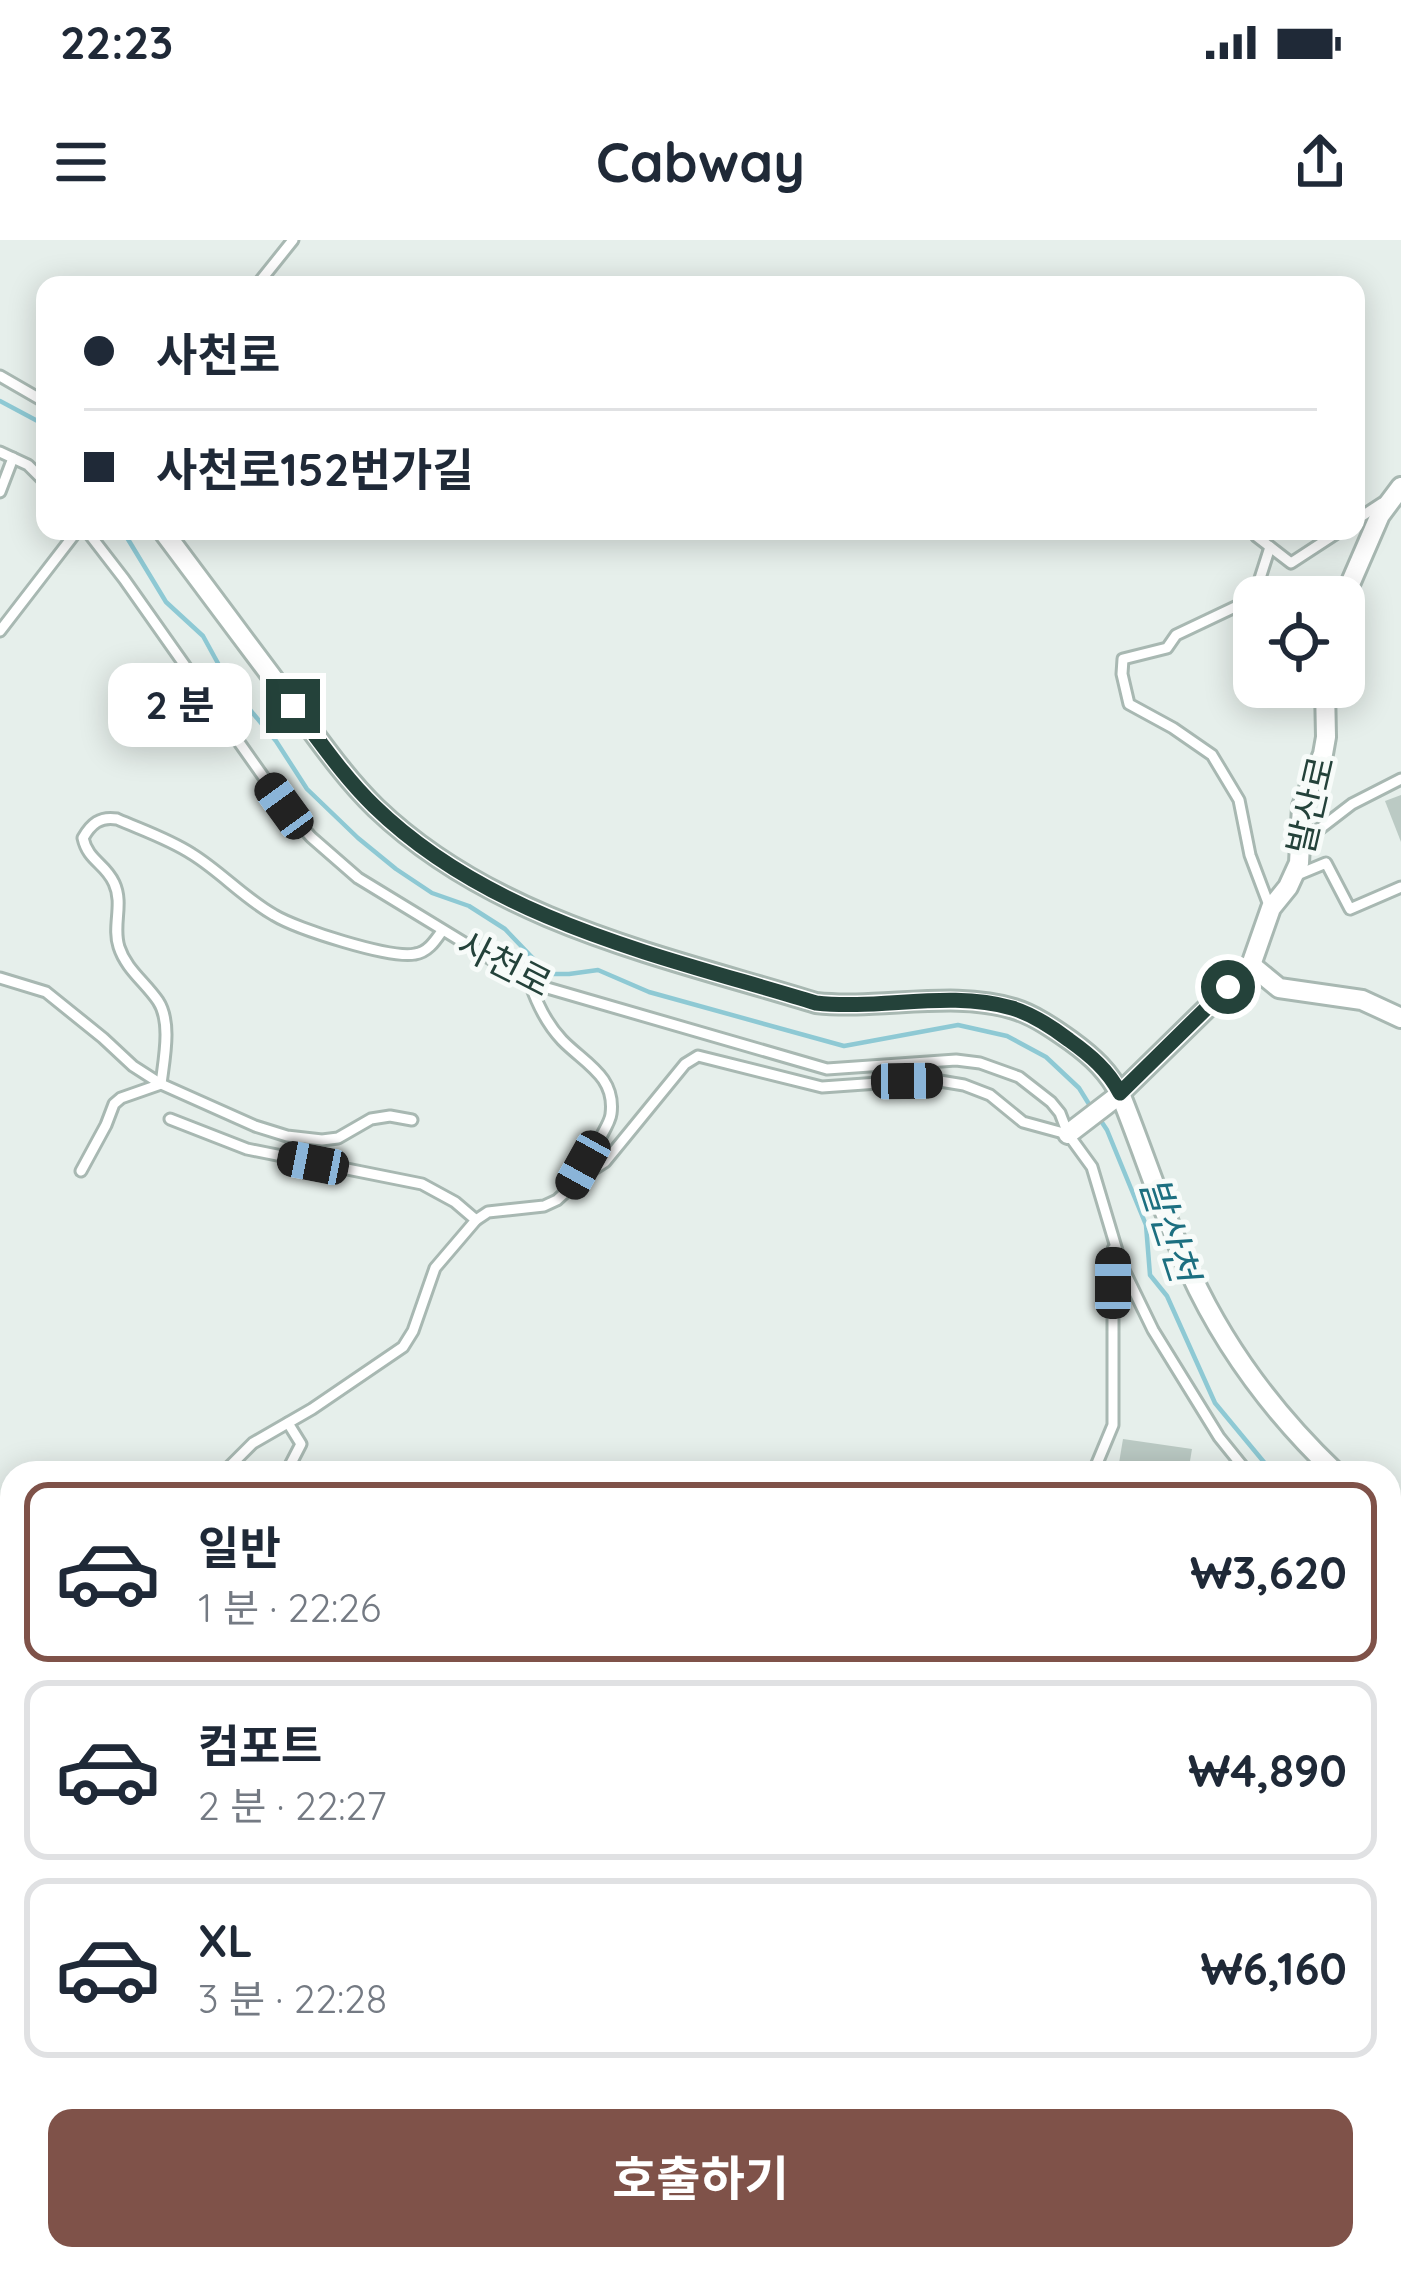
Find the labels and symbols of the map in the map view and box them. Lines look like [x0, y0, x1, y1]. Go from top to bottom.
callout: 2 분 [107, 664, 251, 748]
route end [266, 679, 320, 733]
street label: 발산로 [1277, 752, 1343, 858]
car [248, 766, 320, 846]
street label: 사천로 [451, 920, 559, 1006]
route start [1201, 960, 1255, 1014]
car [871, 1062, 943, 1100]
car [550, 1125, 616, 1205]
car [274, 1138, 352, 1188]
water label: 발산천 [1130, 1170, 1211, 1292]
car [1095, 1247, 1131, 1319]

